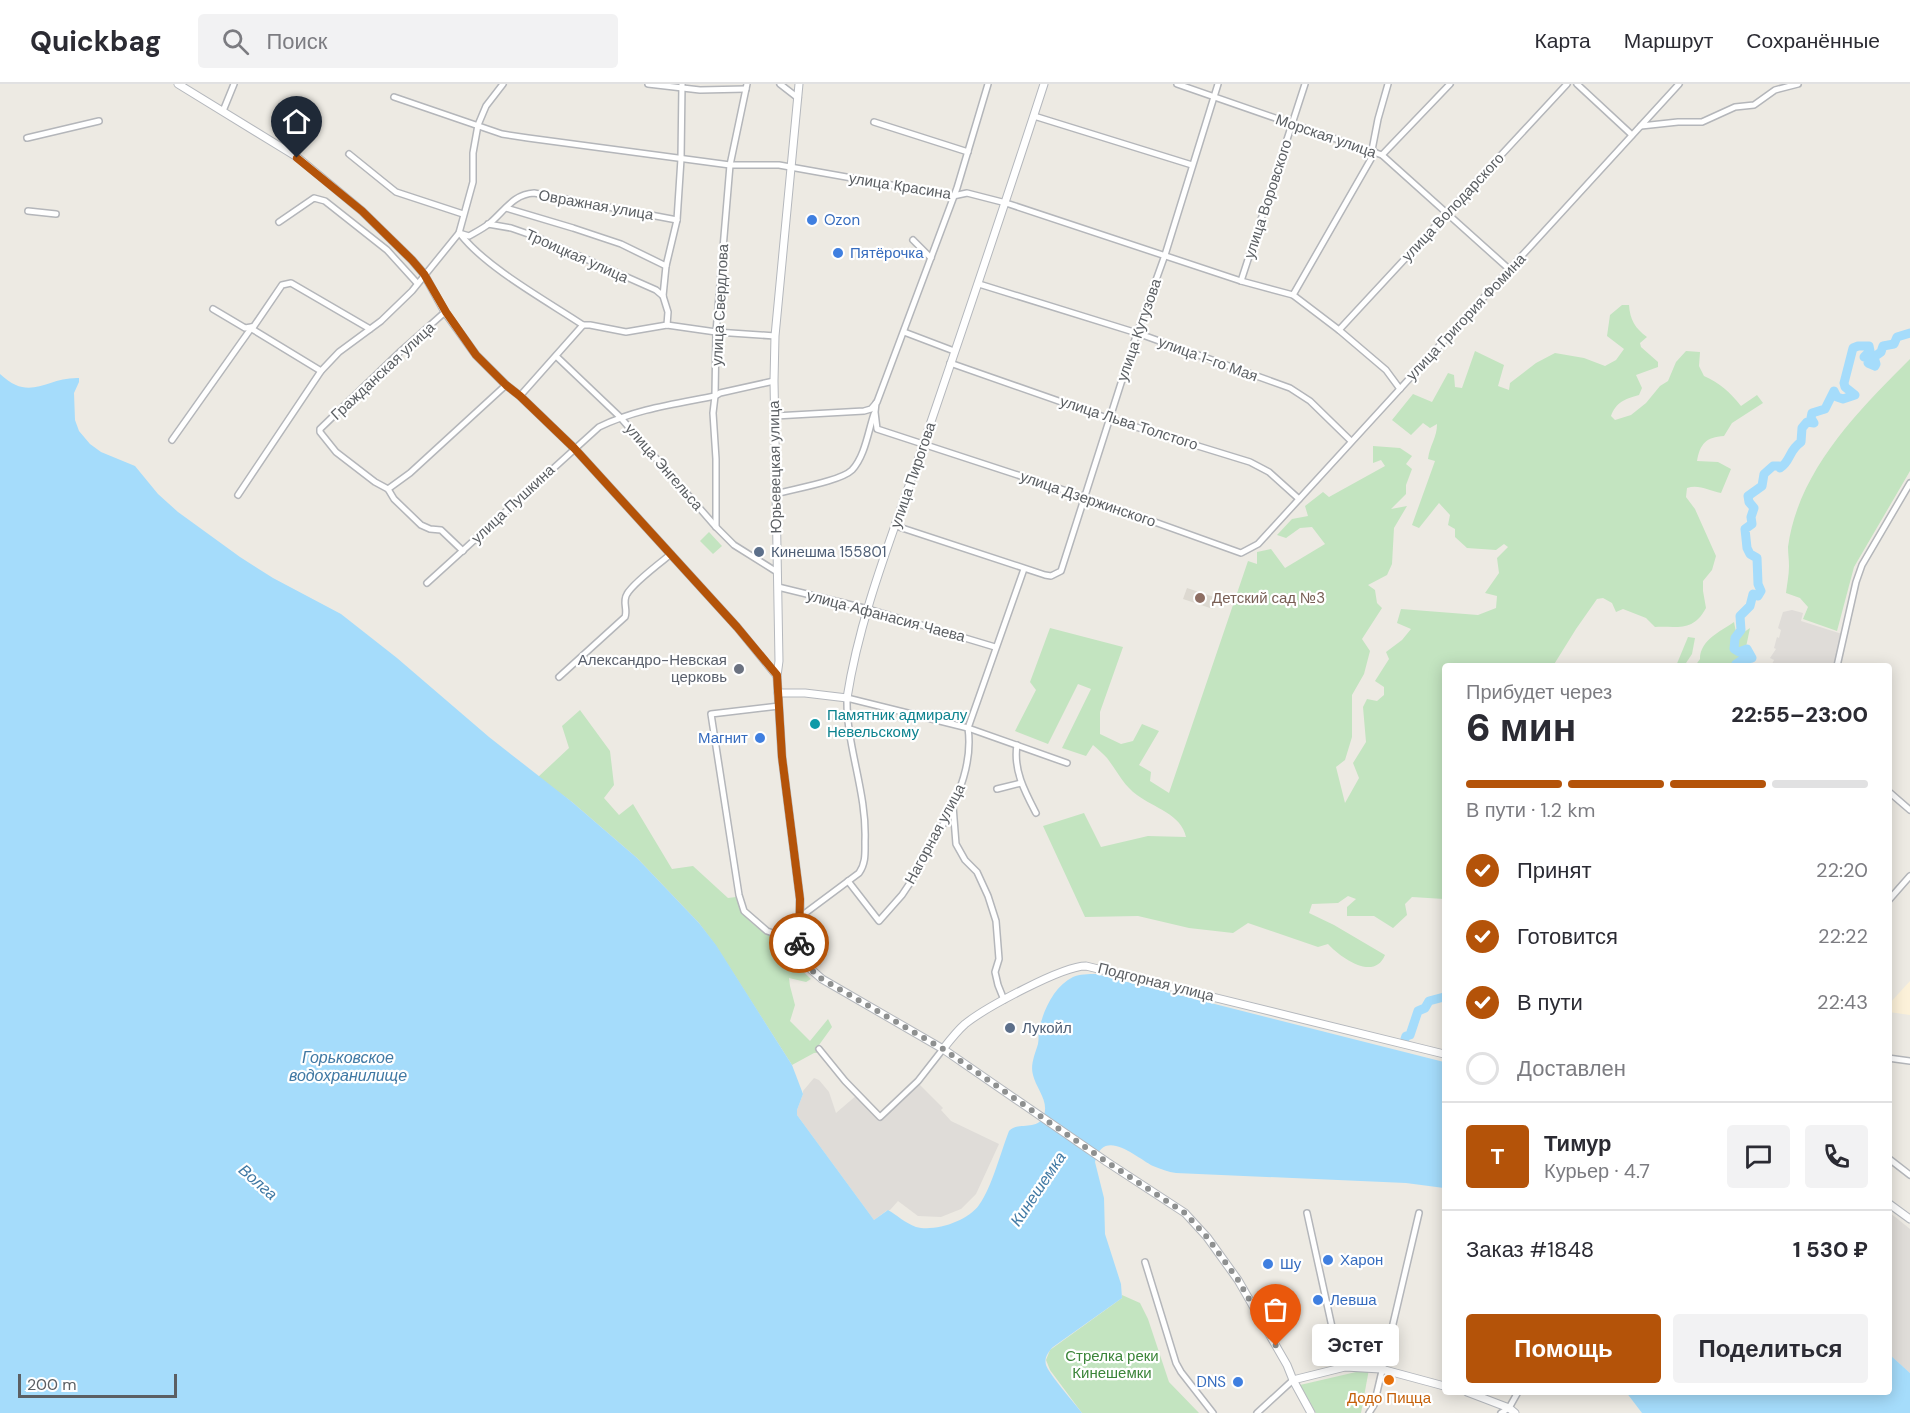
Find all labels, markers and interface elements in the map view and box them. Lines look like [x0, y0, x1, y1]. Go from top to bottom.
search box [198, 14, 618, 68]
text: Quickbag [30, 23, 162, 60]
icon: search [219, 25, 252, 58]
text: Поиск [267, 27, 327, 56]
text: Карта [1535, 27, 1591, 55]
text: Маршрут [1624, 27, 1713, 55]
text: Сохранённые [1746, 27, 1880, 55]
pin [271, 96, 322, 158]
icon: home [280, 105, 313, 138]
street label: Морская улица [1273, 109, 1380, 163]
street label: улица Воровского [1239, 137, 1297, 261]
street label: улица Володарского [1397, 148, 1509, 266]
street label: улица Красина [847, 168, 953, 204]
street label: Овражная улица [537, 185, 656, 225]
place label: Ozon [824, 210, 860, 230]
marker: Ozon [805, 213, 819, 227]
street label: Троицкая улица [522, 224, 632, 288]
street label: улица Свердлова [707, 243, 733, 367]
place label: Пятёрочка [850, 243, 924, 263]
marker: Пятёрочка [831, 246, 845, 260]
street label: улица Григория Фомина [1402, 249, 1531, 385]
street label: улица Кутузова [1112, 275, 1166, 384]
street label: Гражданская улица [327, 317, 440, 425]
street label: улица 1-го Мая [1155, 332, 1261, 386]
street label: улица Льва Толстого [1058, 391, 1200, 455]
street label: Юрьевецкая улица [764, 400, 786, 534]
street label: улица Энгельса [620, 419, 708, 515]
street label: улица Пирогова [886, 419, 941, 531]
street label: улица Пушкина [467, 460, 559, 548]
street label: улица Дзержинского [1018, 466, 1158, 532]
place label: Кинешма 155801 [771, 542, 886, 562]
marker: Кинешма 155801 [752, 545, 766, 559]
street label: улица Афанасия Чаева [804, 585, 968, 647]
place label: Детский сад №3 [1212, 588, 1325, 608]
marker: Детский сад №3 [1193, 591, 1207, 605]
place label: Александро-Невская церковь [578, 650, 727, 687]
marker: Александро-Невская церковь [732, 662, 746, 676]
text: Прибудет через [1466, 679, 1612, 705]
text: 22:55–23:00 [1731, 700, 1868, 729]
text: 6 мин [1466, 702, 1576, 753]
place label: Памятник адмиралу Невельскому [827, 705, 968, 742]
marker: Памятник адмиралу Невельскому [808, 717, 822, 731]
place label: Магнит [698, 728, 748, 748]
marker: Магнит [753, 731, 767, 745]
street label: Нагорная улица [900, 780, 970, 888]
text: В пути · 1.2 km [1466, 797, 1595, 823]
icon: check [1466, 854, 1499, 887]
text: Принят [1517, 856, 1591, 885]
text: 22:20 [1816, 857, 1868, 883]
courier [769, 913, 829, 973]
icon: check [1466, 920, 1499, 953]
text: Готовится [1517, 922, 1618, 951]
text: 22:22 [1818, 923, 1868, 949]
icon: bike [783, 927, 816, 960]
street label: Подгорная улица [1096, 958, 1217, 1006]
icon: check [1466, 986, 1499, 1019]
text: В пути [1517, 988, 1583, 1017]
text: 22:43 [1817, 989, 1868, 1015]
place label: Лукойл [1022, 1018, 1072, 1038]
marker: Лукойл [1003, 1021, 1017, 1035]
water label: Горьковское водохранилище [289, 1047, 407, 1086]
text: Доставлен [1517, 1054, 1626, 1083]
button: chat [1727, 1125, 1790, 1188]
button: phone [1805, 1125, 1868, 1188]
text: Тимур [1544, 1129, 1612, 1158]
text: Т [1491, 1142, 1504, 1171]
water label: Кинешемка [1005, 1148, 1071, 1230]
text: Курьер · 4.7 [1544, 1158, 1650, 1184]
water label: Волга [234, 1159, 282, 1205]
text: Заказ #1848 [1466, 1235, 1594, 1264]
text: 1 530 ₽ [1793, 1235, 1868, 1264]
place label: Харон [1340, 1250, 1383, 1270]
marker: Харон [1321, 1253, 1335, 1267]
place label: Шу [1280, 1254, 1302, 1274]
marker: Шу [1261, 1257, 1275, 1271]
pin [1250, 1284, 1301, 1346]
place label: Левша [1330, 1290, 1377, 1310]
icon: bag [1259, 1293, 1292, 1326]
marker: Левша [1311, 1293, 1325, 1307]
button: Помощь [1466, 1314, 1661, 1383]
button: Поделиться [1673, 1314, 1868, 1383]
callout: Эстет [1312, 1325, 1399, 1367]
text: Эстет [1328, 1332, 1383, 1358]
park label: Стрелка реки Кинешемки [1065, 1346, 1159, 1383]
scale bar [18, 1371, 177, 1398]
place label: DNS [1197, 1372, 1226, 1392]
marker: Додо Пицца [1382, 1373, 1396, 1387]
text: 200 m [27, 1374, 76, 1395]
marker: DNS [1231, 1375, 1245, 1389]
place label: Додо Пицца [1347, 1388, 1432, 1408]

